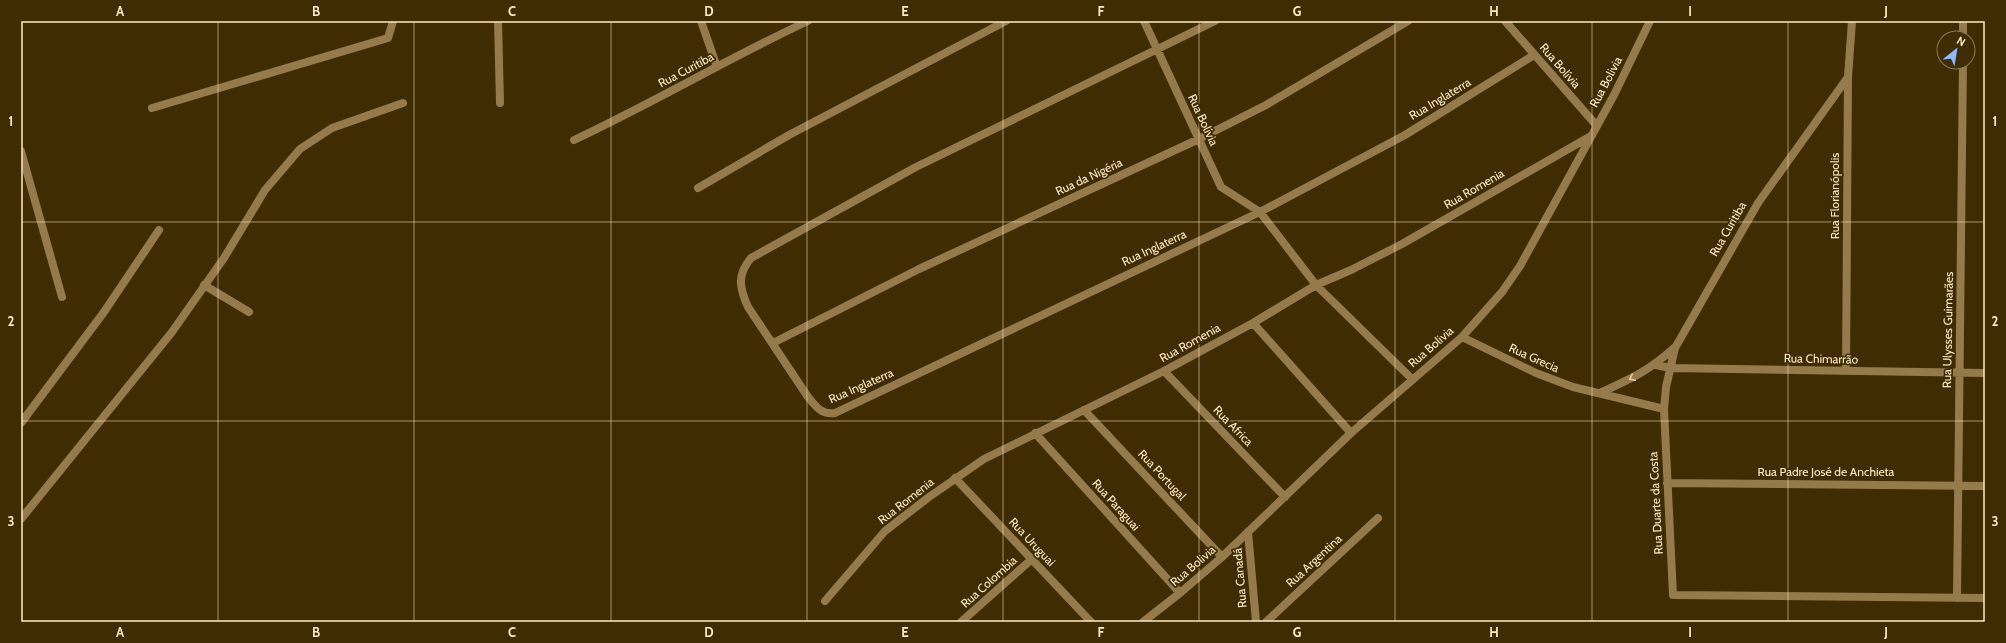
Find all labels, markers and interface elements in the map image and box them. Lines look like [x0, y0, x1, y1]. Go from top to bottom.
text: A [116, 3, 125, 19]
text: B [312, 3, 320, 19]
text: C [508, 3, 516, 19]
text: D [704, 3, 714, 19]
text: E [901, 3, 909, 19]
text: F [1098, 3, 1105, 19]
text: G [1293, 3, 1302, 19]
text: H [1489, 3, 1499, 19]
text: I [1688, 3, 1692, 19]
text: J [1883, 3, 1888, 19]
north arrow [1936, 30, 1976, 70]
text: N [1954, 33, 1968, 49]
street label: Rua Bolívia [1537, 40, 1584, 92]
street label: Rua Curitiba [655, 49, 716, 90]
street label: Rua Bolivia [1586, 54, 1625, 110]
street label: Rua Inglaterra [1406, 74, 1474, 123]
street label: Rua Bolívia [1185, 92, 1222, 148]
text: 1 [9, 113, 13, 129]
text: 1 [1993, 113, 1997, 129]
street label: Rua Florianópolis [1827, 153, 1842, 239]
street label: Rua da Nigéria [1053, 154, 1125, 199]
street label: Rua Romenia [1441, 165, 1507, 212]
street label: Rua Curitiba [1706, 199, 1749, 259]
street label: Rua Inglaterra [1119, 226, 1189, 269]
street label: Rua Ulysses Guimarães [1939, 272, 1956, 388]
text: 2 [8, 313, 15, 329]
text: 2 [1992, 313, 1999, 329]
street label: Rua Romenia [1157, 320, 1223, 365]
street label: Rua Bolivia [1405, 323, 1457, 370]
street label: Rua Grecia [1507, 340, 1562, 375]
street label: Rua Chimarrão [1784, 350, 1859, 367]
street label: Rua Inglaterra [826, 364, 896, 407]
one-way arrow [1629, 373, 1636, 381]
street label: Rua Africa [1210, 402, 1256, 449]
street label: Rua Portugal [1135, 446, 1190, 503]
street label: Rua Duarte da Costa [1645, 451, 1666, 555]
street label: Rua Padre José de Anchieta [1758, 464, 1895, 479]
street label: Rua Romenia [875, 474, 937, 527]
street label: Rua Paraguai [1089, 476, 1143, 534]
text: 3 [7, 513, 15, 529]
text: 3 [1991, 513, 1999, 529]
street label: Rua Uruguai [1006, 514, 1059, 569]
street label: Rua Argentina [1283, 531, 1345, 590]
street label: Rua Bolivia [1167, 542, 1219, 589]
street label: Rua Canadá [1229, 547, 1250, 609]
street label: Rua Colombia [957, 552, 1020, 611]
text: A [116, 624, 125, 640]
text: B [312, 624, 320, 640]
text: C [508, 624, 516, 640]
text: D [704, 624, 714, 640]
text: E [901, 624, 909, 640]
text: F [1098, 624, 1105, 640]
text: G [1293, 624, 1302, 640]
text: H [1489, 624, 1499, 640]
text: I [1688, 624, 1692, 640]
text: J [1883, 624, 1888, 640]

